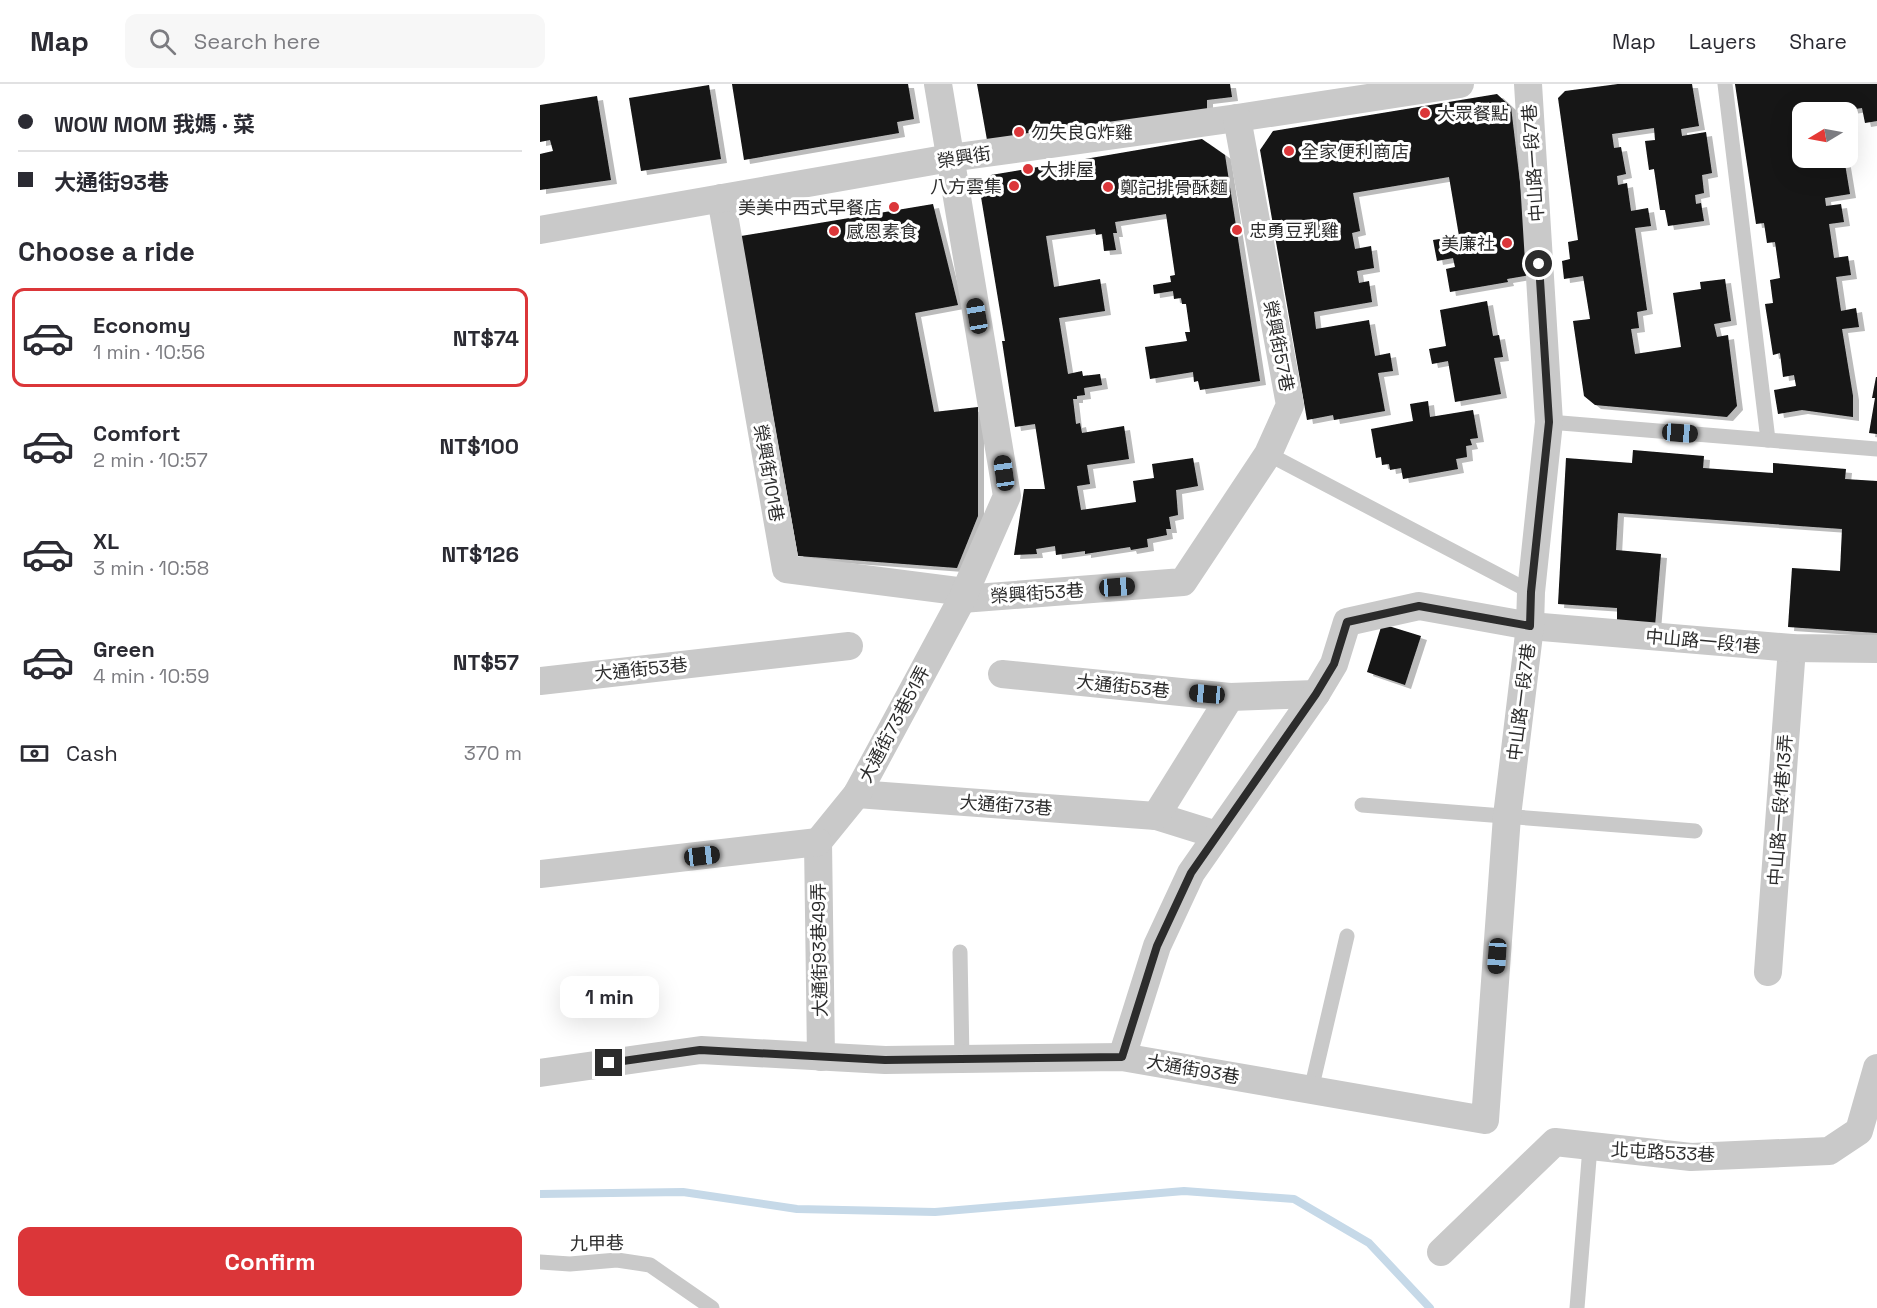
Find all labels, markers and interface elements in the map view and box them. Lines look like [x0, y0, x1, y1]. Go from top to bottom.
search box [125, 14, 545, 68]
text: Map [30, 23, 89, 59]
icon: search [146, 25, 179, 58]
text: Search here [194, 27, 321, 55]
text: Map [1612, 28, 1656, 55]
text: Layers [1689, 28, 1756, 55]
text: Share [1789, 28, 1847, 55]
place label: 大眾餐點 [1437, 102, 1509, 125]
north arrow [1792, 102, 1858, 168]
map controls [1792, 102, 1858, 168]
street label: 中山路一段7巷 [1517, 103, 1549, 223]
marker: 大眾餐點 [1418, 106, 1432, 120]
text: WOW MOM 我媽 · 菜 [54, 110, 255, 138]
place label: 勿失良G炸雞 [1031, 121, 1133, 144]
marker: 勿失良G炸雞 [1012, 125, 1026, 139]
place label: 全家便利商店 [1301, 140, 1409, 163]
street label: 榮興街 [936, 141, 992, 173]
marker: 全家便利商店 [1282, 144, 1296, 158]
place label: 大排屋 [1040, 158, 1094, 181]
marker: 大排屋 [1021, 162, 1035, 176]
text: 大通街93巷 [54, 168, 169, 196]
place label: 八方雲集 [930, 175, 1002, 198]
place label: 鄭記排骨酥麵 [1120, 176, 1228, 199]
marker: 八方雲集 [1007, 179, 1021, 193]
marker: 鄭記排骨酥麵 [1101, 180, 1115, 194]
place label: 美美中西式早餐店 [738, 196, 882, 219]
marker: 美美中西式早餐店 [887, 200, 901, 214]
place label: 忠勇豆乳雞 [1249, 219, 1339, 242]
place label: 感恩素食 [846, 220, 918, 243]
marker: 忠勇豆乳雞 [1230, 223, 1244, 237]
marker: 感恩素食 [827, 224, 841, 238]
place label: 美廉社 [1441, 232, 1495, 255]
text: Choose a ride [18, 234, 195, 269]
marker: 美廉社 [1500, 236, 1514, 250]
route start [1525, 250, 1552, 277]
car [965, 297, 989, 335]
street label: 榮興街57巷 [1259, 298, 1299, 394]
icon: car [21, 311, 75, 365]
text: Economy [93, 311, 191, 339]
text: NT$74 [453, 324, 519, 352]
text: 1 min · 10:56 [93, 339, 205, 365]
icon: car [21, 419, 75, 473]
text: Comfort [93, 419, 181, 447]
street label: 榮興街101巷 [749, 422, 789, 524]
car [1661, 423, 1699, 443]
text: NT$100 [440, 432, 519, 460]
text: 2 min · 10:57 [93, 447, 208, 473]
car [993, 454, 1015, 492]
icon: car [21, 527, 75, 581]
text: XL [93, 527, 119, 555]
text: NT$126 [441, 540, 519, 568]
text: 3 min · 10:58 [93, 555, 209, 581]
car [1098, 577, 1136, 597]
street label: 榮興街53巷 [989, 578, 1085, 608]
street label: 中山路一段1巷 [1644, 625, 1762, 657]
icon: car [21, 635, 75, 689]
text: Green [93, 635, 155, 663]
street label: 中山路一段7巷 [1502, 642, 1540, 762]
text: NT$57 [453, 648, 519, 676]
street label: 大通街53巷 [593, 653, 689, 685]
street label: 大通街73巷51弄 [854, 662, 934, 786]
text: 4 min · 10:59 [93, 663, 209, 689]
street label: 大通街53巷 [1075, 670, 1171, 702]
car [1188, 683, 1226, 705]
street label: 中山路一段1巷13弄 [1763, 733, 1797, 887]
icon: cash [18, 737, 51, 770]
text: Cash [66, 739, 118, 767]
text: 370 m [464, 740, 522, 766]
street label: 大通街73巷 [959, 790, 1053, 820]
car [683, 845, 721, 867]
street label: 大通街93巷49弄 [806, 883, 832, 1017]
car [1487, 937, 1507, 975]
callout: 1 min [560, 976, 658, 1018]
text: 1 min [585, 984, 634, 1010]
route end [595, 1049, 622, 1076]
street label: 大通街93巷 [1145, 1050, 1241, 1088]
street label: 北屯路533巷 [1610, 1138, 1716, 1166]
button: Confirm [18, 1227, 522, 1296]
street label: 九甲巷 [570, 1231, 624, 1255]

